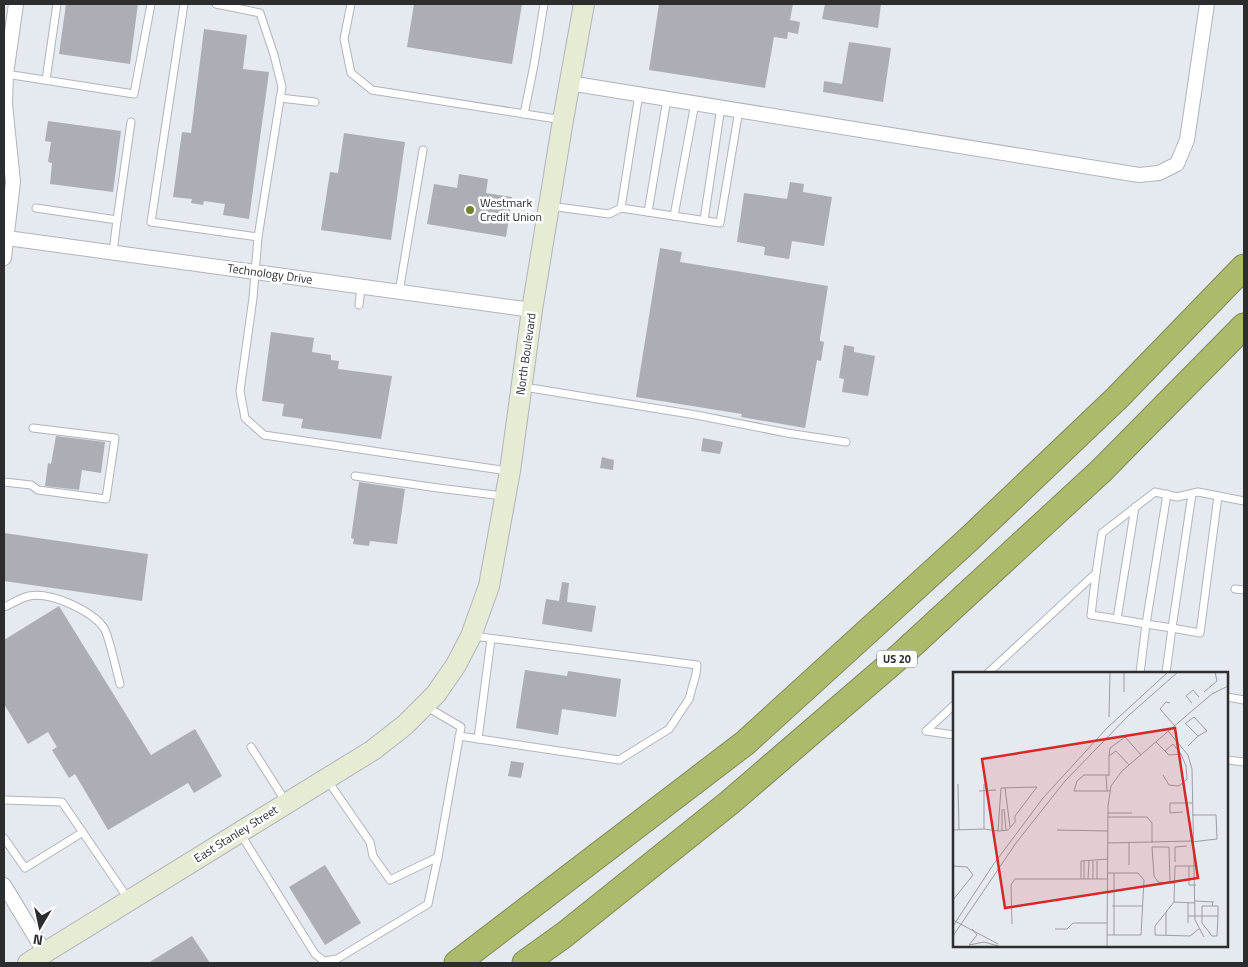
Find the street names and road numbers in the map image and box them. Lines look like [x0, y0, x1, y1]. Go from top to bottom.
street label: Technology Drive [226, 258, 314, 289]
street label: North Boulevard [510, 312, 541, 396]
road number: US 20 [877, 651, 917, 668]
street label: East Stanley Street [190, 800, 282, 867]

